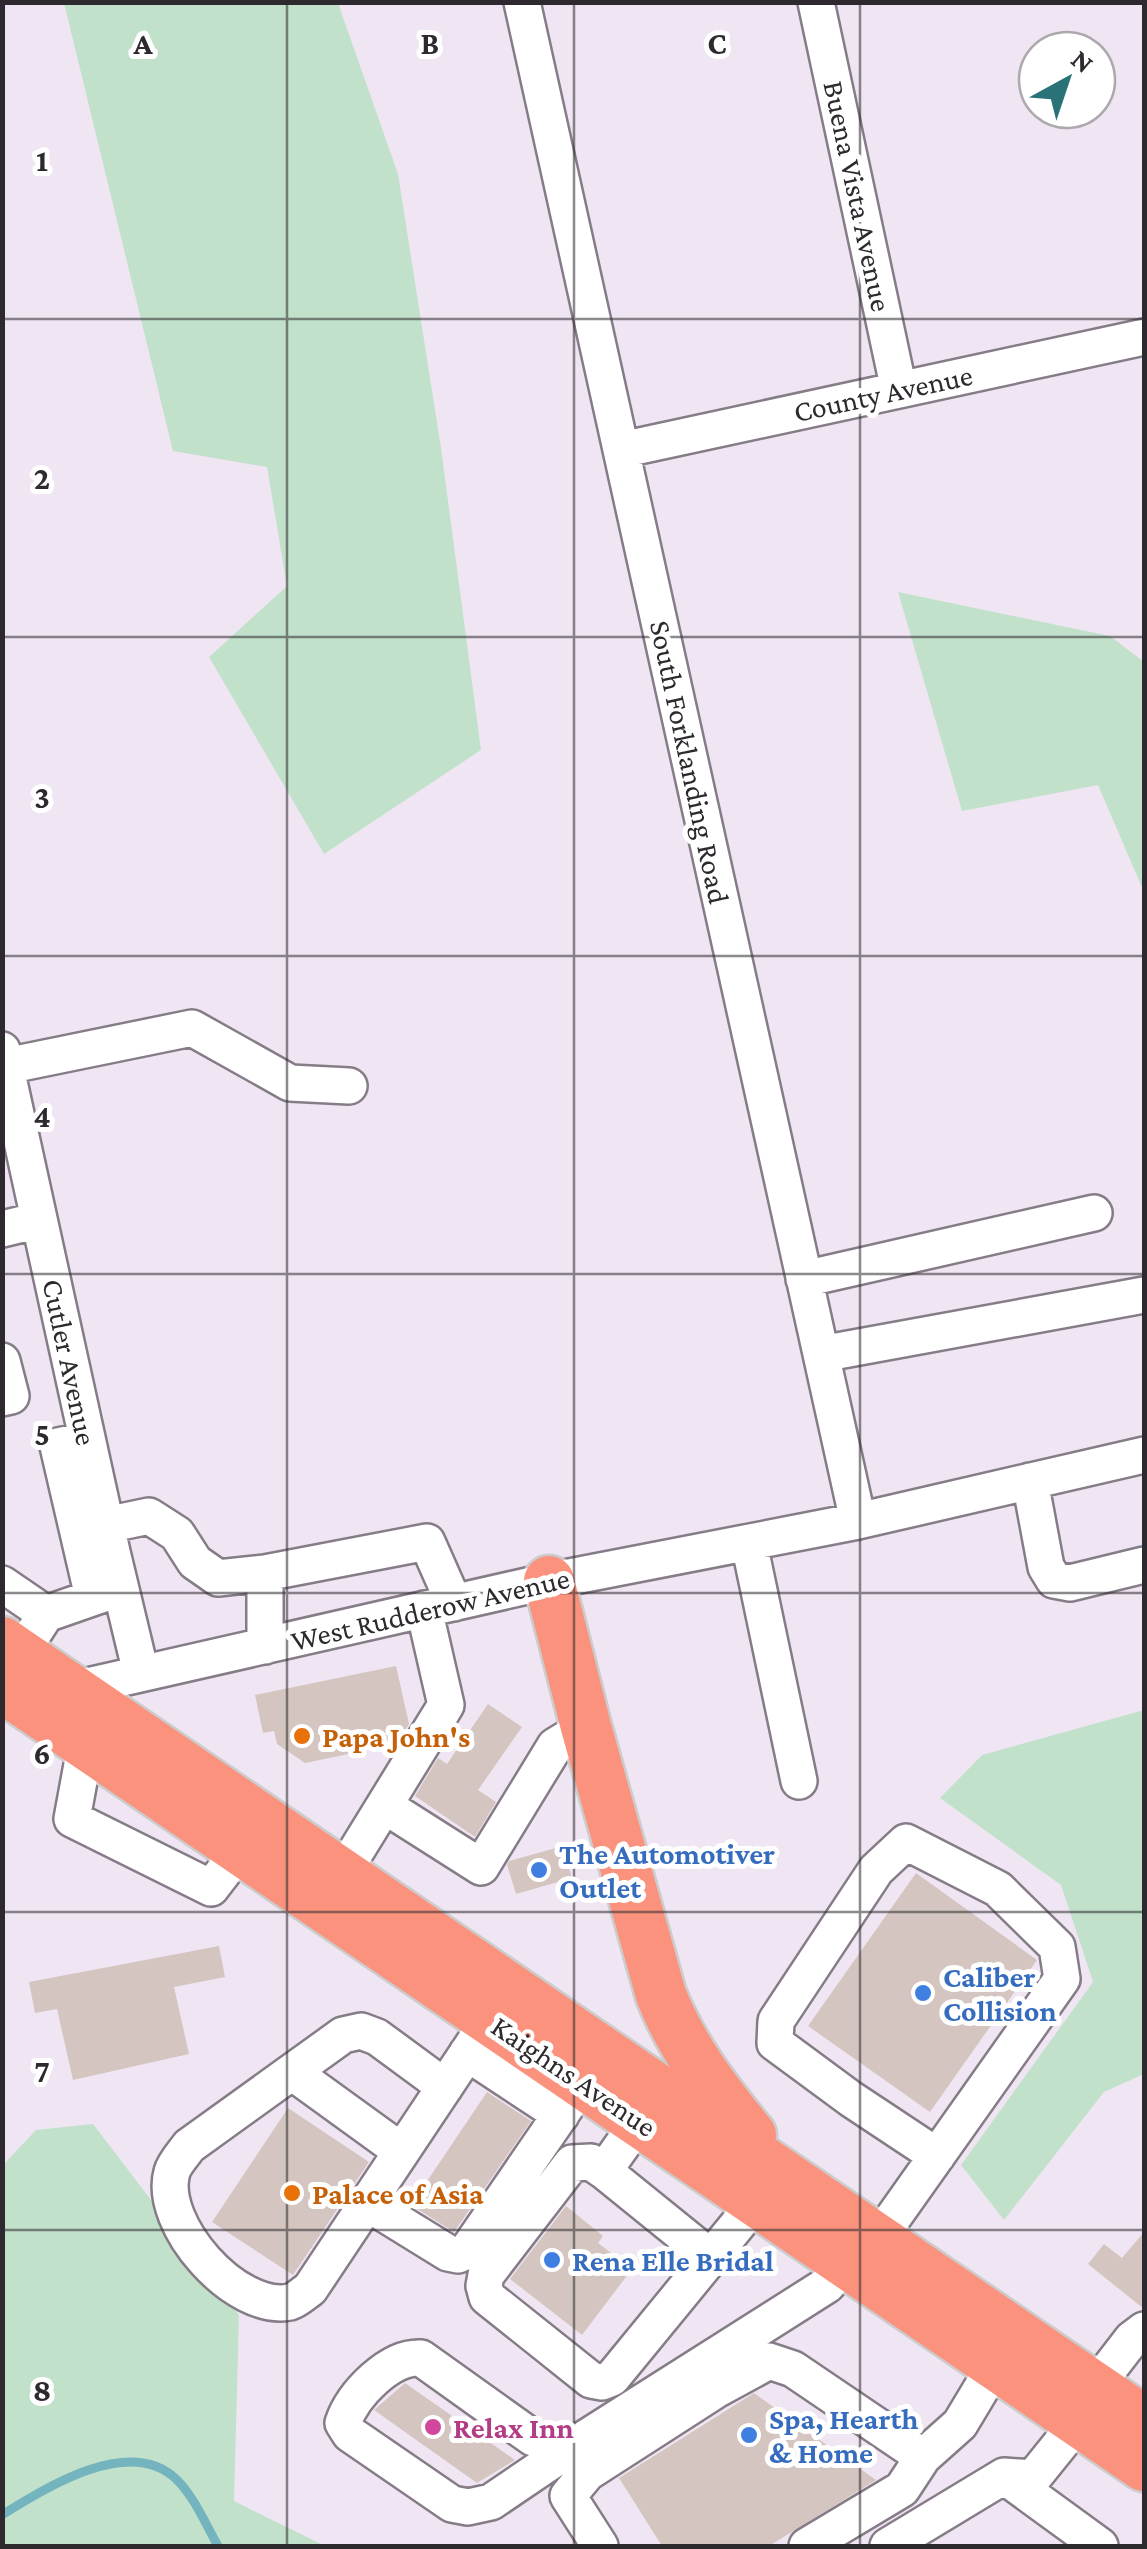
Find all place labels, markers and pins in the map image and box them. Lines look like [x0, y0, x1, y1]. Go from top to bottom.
place label: Papa John's [322, 1720, 470, 1753]
marker: Papa John's [291, 1725, 313, 1747]
place label: The Automotiver Outlet [559, 1837, 775, 1904]
marker: The Automotiver Outlet [528, 1859, 550, 1881]
place label: Caliber Collision [943, 1960, 1057, 2027]
marker: Caliber Collision [912, 1982, 934, 2004]
place label: Palace of Asia [312, 2177, 484, 2210]
marker: Palace of Asia [281, 2182, 303, 2204]
place label: Rena Elle Bridal [572, 2244, 774, 2277]
marker: Rena Elle Bridal [541, 2249, 563, 2271]
place label: Spa, Hearth & Home [769, 2402, 918, 2469]
place label: Relax Inn [453, 2411, 574, 2444]
marker: Relax Inn [422, 2416, 444, 2438]
marker: Spa, Hearth & Home [738, 2424, 760, 2446]

